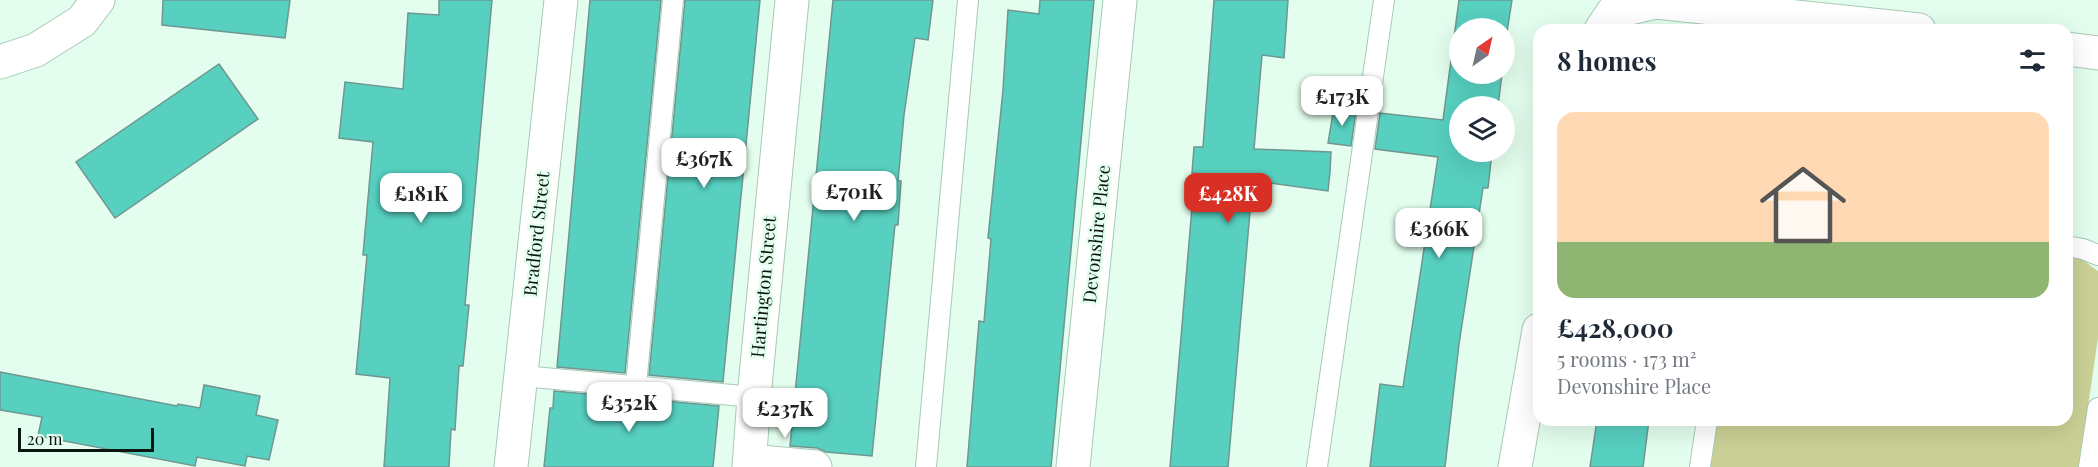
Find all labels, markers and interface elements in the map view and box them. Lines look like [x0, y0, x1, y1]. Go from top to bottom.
north arrow [1449, 18, 1515, 84]
map controls [1449, 18, 1515, 162]
text: 8 homes [1557, 43, 1656, 78]
icon: filters [2016, 44, 2049, 77]
pin: £173K [1300, 76, 1384, 127]
text: £173K [1315, 82, 1369, 109]
button: layers [1449, 96, 1515, 162]
pin: £367K [662, 138, 746, 189]
text: £367K [675, 144, 733, 171]
icon: home [1749, 151, 1857, 259]
street label: Devonshire Place [1077, 164, 1115, 304]
street label: Bradford Street [518, 170, 555, 297]
pin: £701K [812, 171, 896, 222]
pin: £181K [379, 173, 463, 224]
pin: £428K [1186, 173, 1270, 224]
text: £701K [825, 177, 883, 204]
text: £181K [394, 179, 448, 206]
text: £428K [1198, 179, 1258, 206]
pin: £366K [1397, 208, 1481, 259]
text: £366K [1409, 214, 1469, 241]
street label: Hartington Street [745, 215, 781, 359]
text: £428,000 [1557, 310, 1673, 345]
text: 5 rooms · 173 m² [1557, 345, 1696, 372]
text: Devonshire Place [1557, 372, 1711, 399]
pin: £352K [587, 382, 671, 433]
text: £352K [601, 388, 657, 415]
pin: £237K [743, 388, 827, 439]
text: £237K [757, 394, 813, 421]
scale bar [18, 425, 154, 452]
text: 20 m [27, 428, 62, 449]

